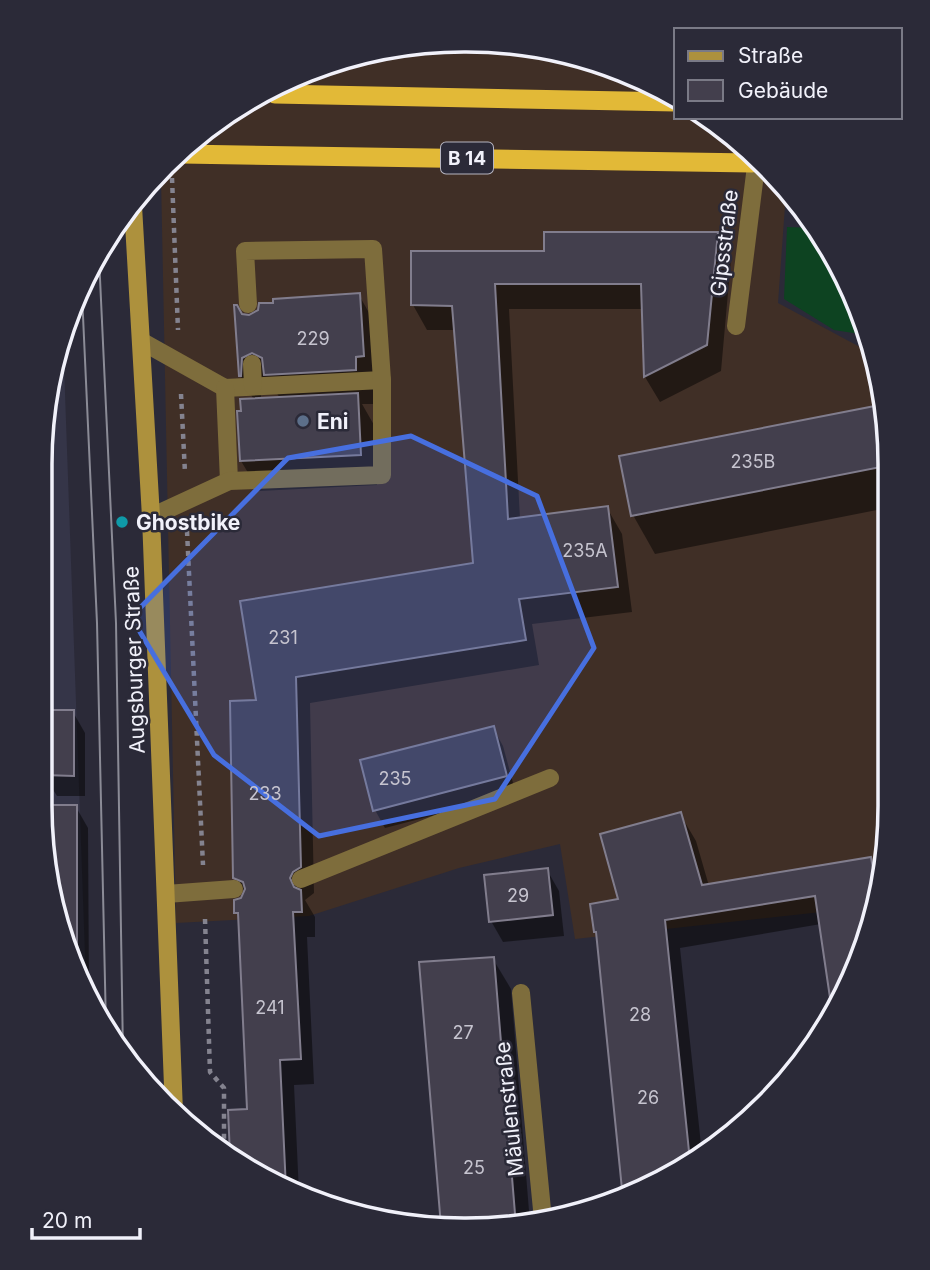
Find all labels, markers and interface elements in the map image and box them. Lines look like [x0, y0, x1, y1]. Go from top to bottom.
legend [674, 28, 902, 119]
text: Straße [738, 43, 803, 68]
text: Gebäude [738, 78, 828, 103]
road number: B 14 [441, 142, 493, 174]
street label: Gipsstraße [705, 188, 743, 298]
house number: 229 [296, 328, 330, 349]
place label: Eni [317, 409, 349, 434]
marker: Eni [295, 413, 311, 429]
house number: 235B [731, 451, 775, 472]
place label: Ghostbike [136, 510, 240, 535]
marker: Ghostbike [114, 514, 130, 530]
house number: 235A [562, 540, 608, 561]
street label: Augsburger Straße [118, 566, 150, 754]
house number: 231 [268, 627, 298, 648]
house number: 235 [378, 768, 412, 789]
house number: 233 [248, 783, 282, 804]
house number: 29 [507, 885, 529, 906]
house number: 241 [255, 997, 285, 1018]
house number: 28 [629, 1004, 651, 1025]
house number: 27 [452, 1022, 474, 1043]
street label: Mäulenstraße [489, 1040, 529, 1178]
house number: 26 [637, 1087, 659, 1108]
house number: 25 [463, 1157, 485, 1178]
scale bar [32, 1196, 140, 1240]
text: 20 m [42, 1208, 92, 1233]

